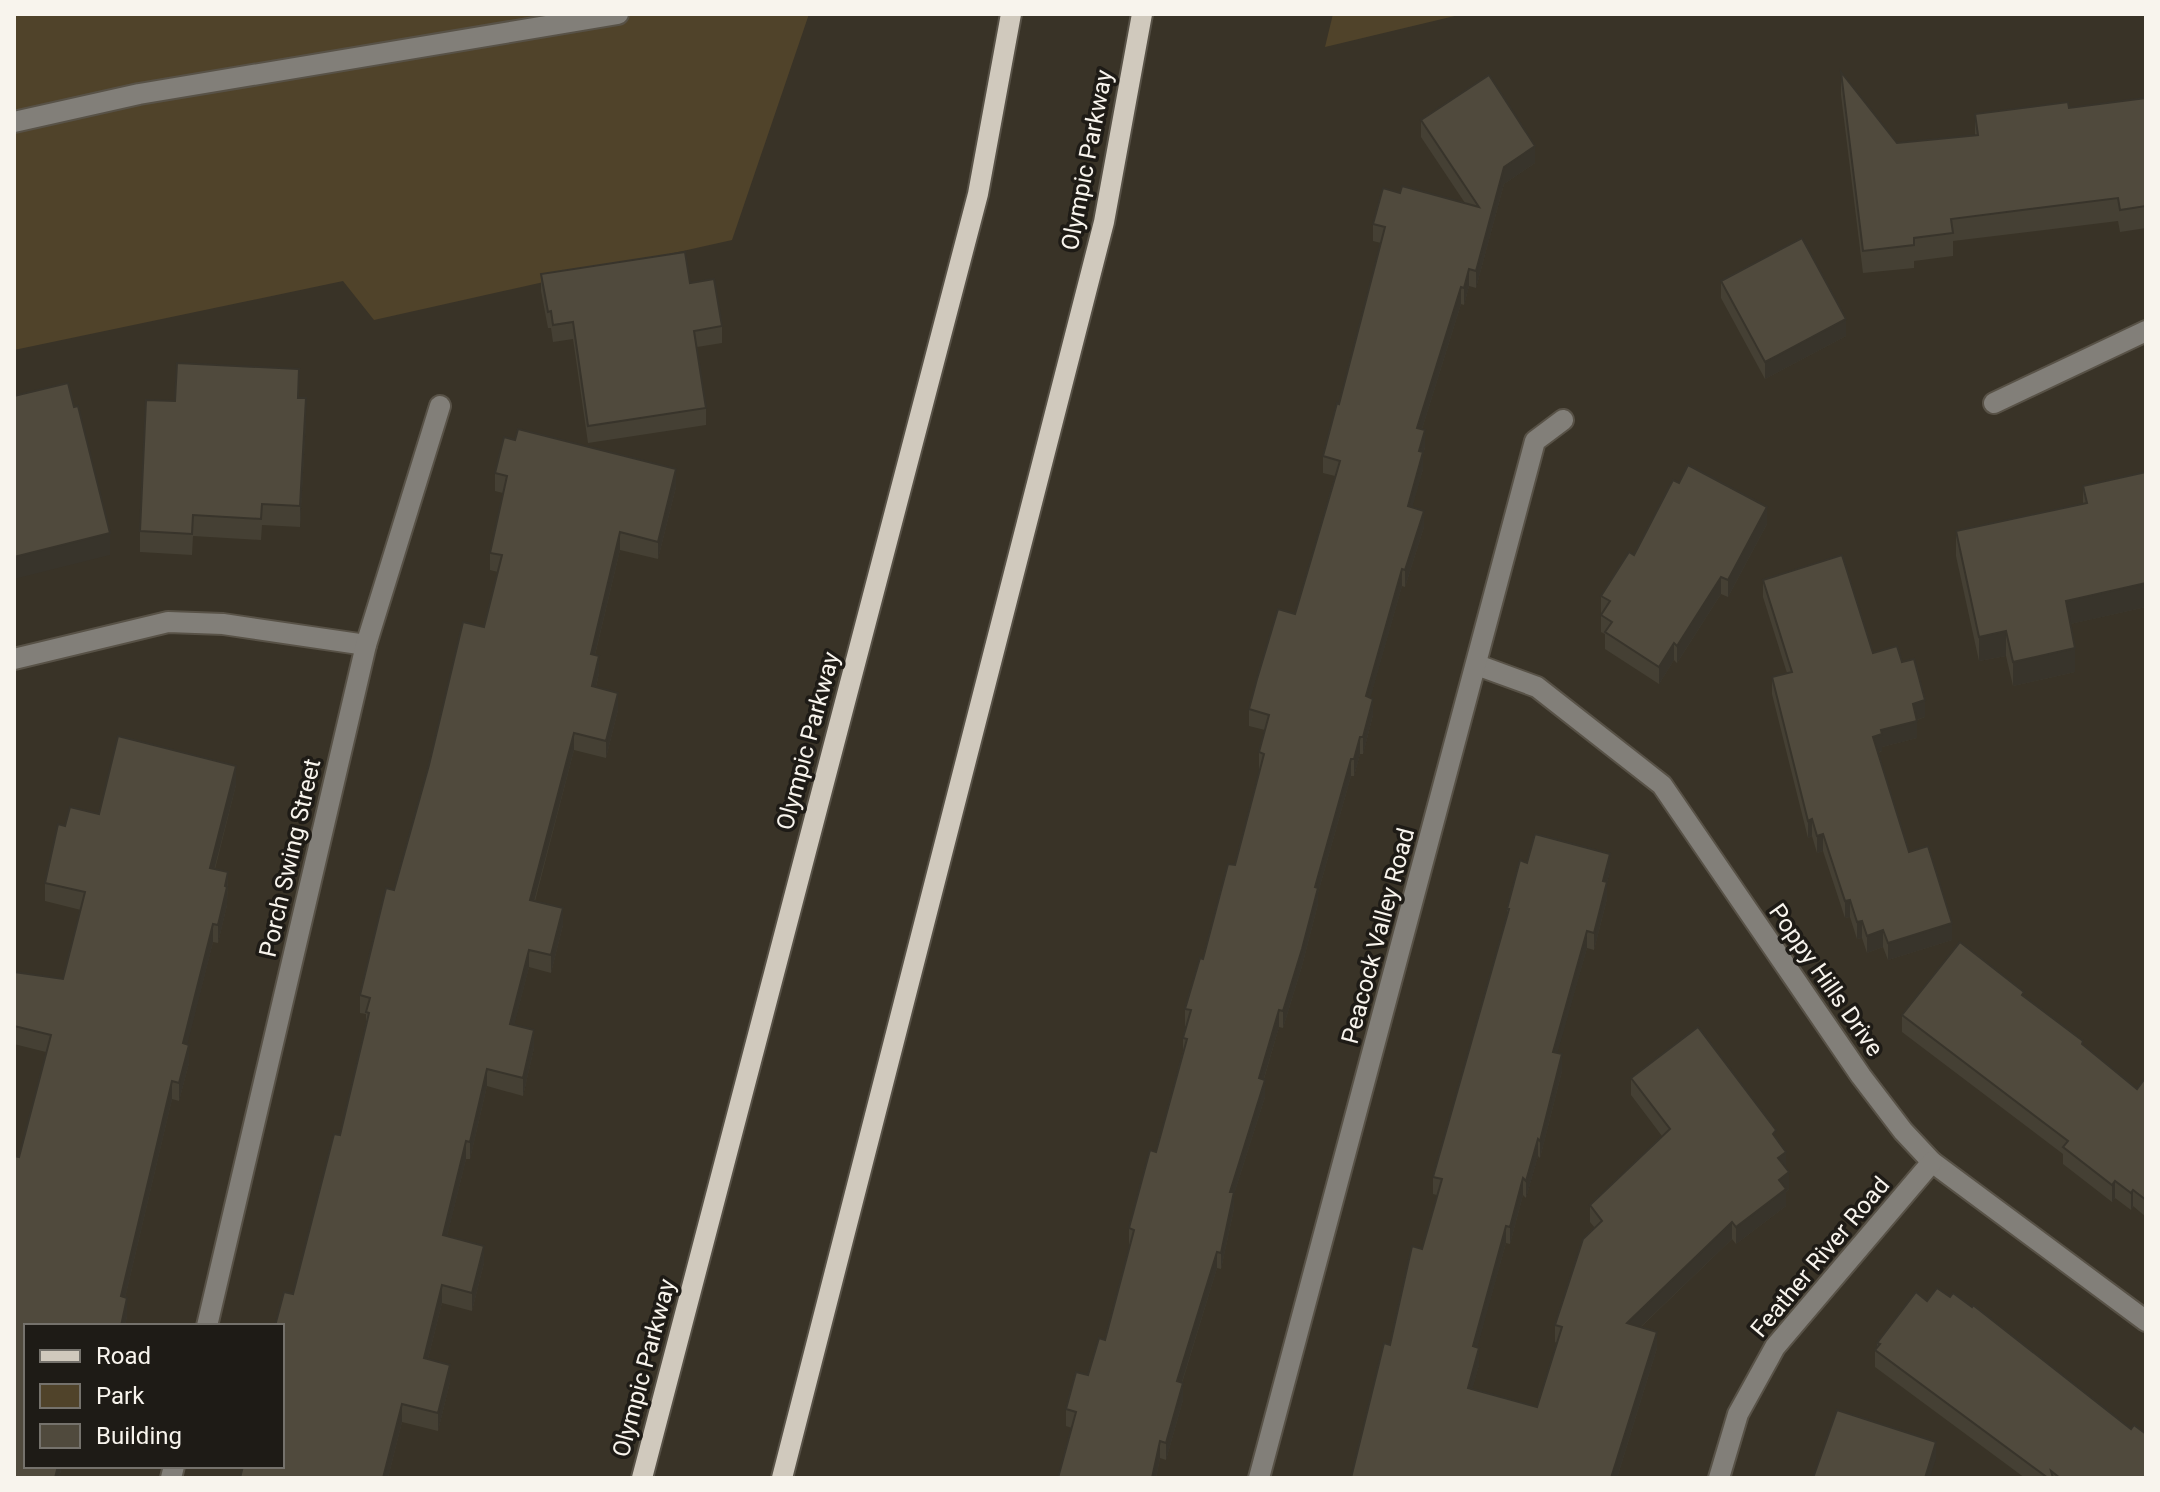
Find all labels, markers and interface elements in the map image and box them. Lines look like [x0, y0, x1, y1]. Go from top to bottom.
street label: Olympic Parkway [1056, 67, 1118, 253]
street label: Olympic Parkway [771, 648, 845, 833]
street label: Porch Swing Street [254, 756, 326, 960]
street label: Peacock Valley Road [1336, 825, 1420, 1047]
street label: Poppy Hills Drive [1763, 898, 1889, 1062]
street label: Feather River Road [1745, 1171, 1895, 1343]
street label: Olympic Parkway [607, 1275, 681, 1460]
legend [24, 1324, 284, 1468]
text: Road [96, 1342, 151, 1370]
text: Park [96, 1382, 145, 1410]
text: Building [96, 1422, 182, 1450]

